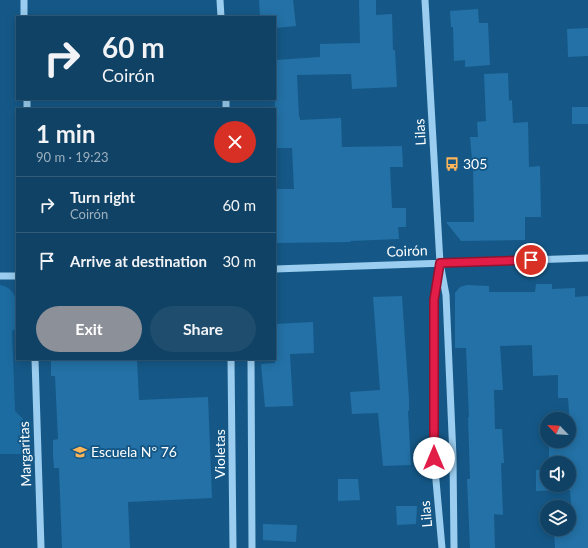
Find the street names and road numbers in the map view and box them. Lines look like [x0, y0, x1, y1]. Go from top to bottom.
street label: Lilas [410, 118, 429, 146]
street label: Coirón [386, 241, 428, 260]
street label: Margaritas [15, 421, 34, 487]
street label: Violetas [211, 429, 228, 479]
street label: Lilas [416, 500, 435, 528]

